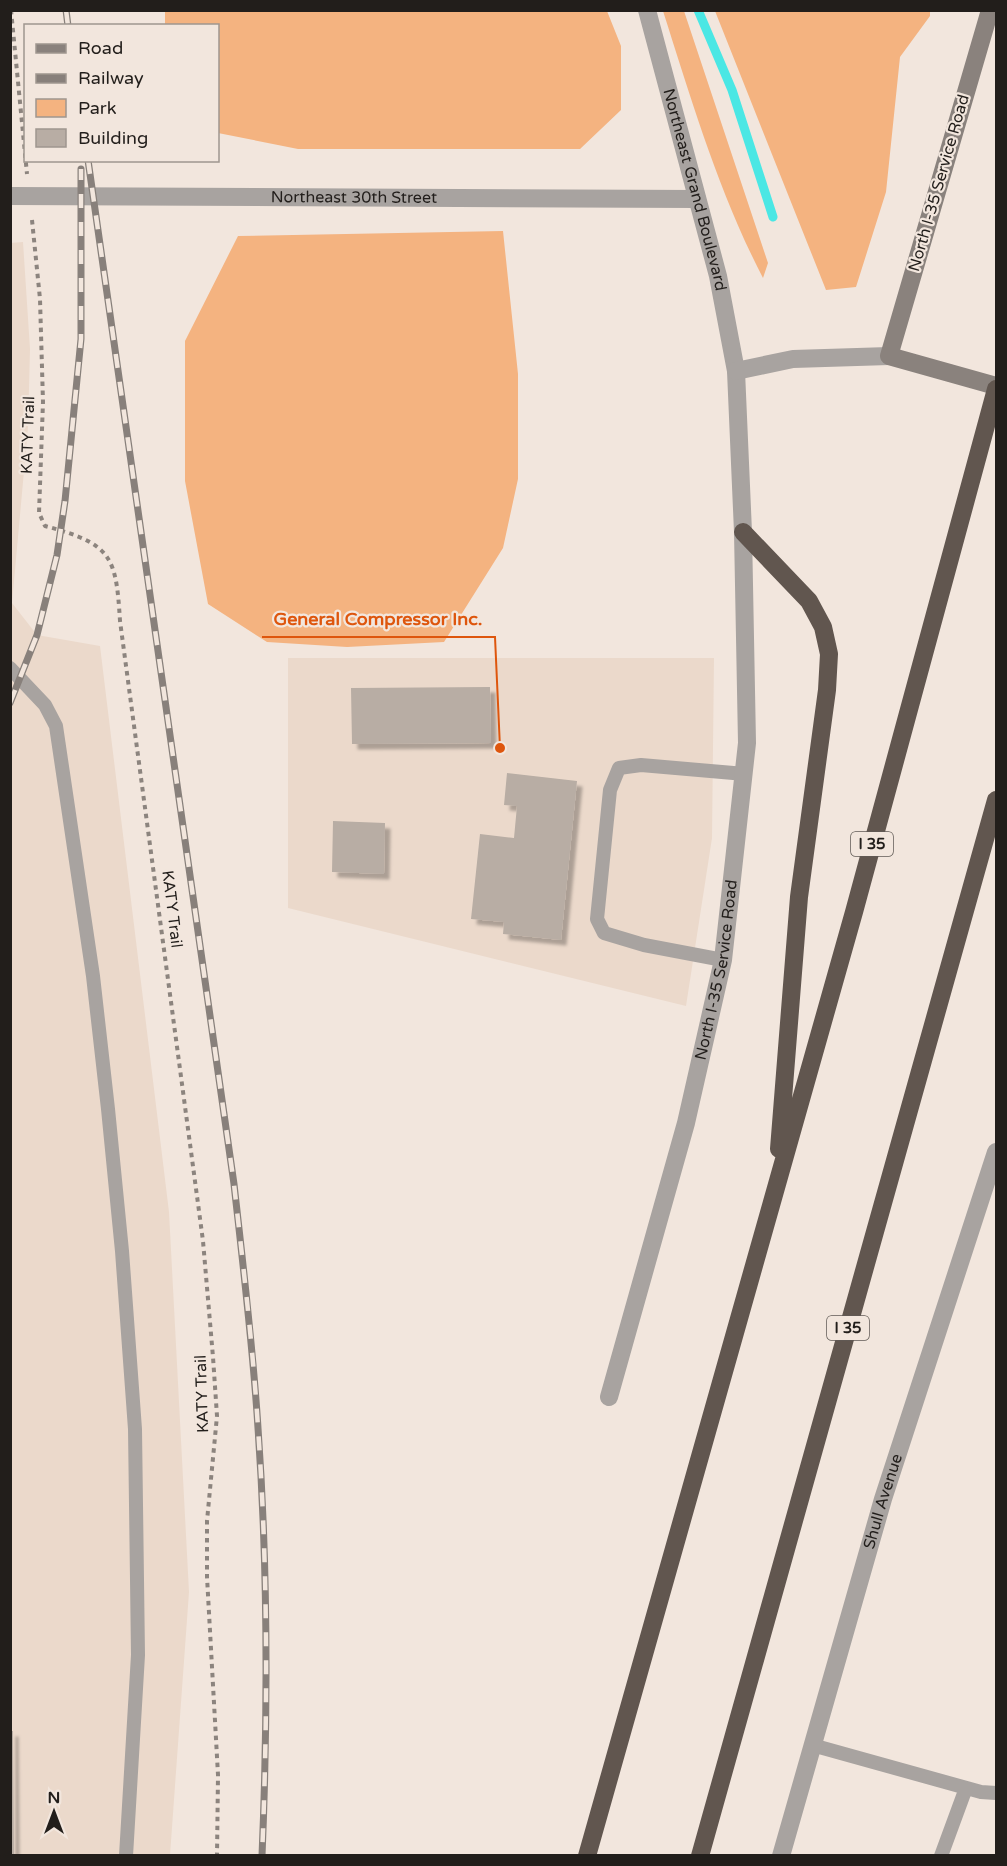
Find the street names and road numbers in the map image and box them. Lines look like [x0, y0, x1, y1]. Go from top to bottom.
street label: Northeast Grand Boulevard [658, 86, 731, 293]
street label: North I-35 Service Road [904, 92, 974, 274]
street label: Northeast 30th Street [271, 187, 437, 208]
street label: KATY Trail [17, 396, 39, 474]
road number: I 35 [851, 832, 893, 856]
street label: KATY Trail [157, 869, 187, 949]
street label: North I-35 Service Road [691, 878, 742, 1062]
road number: I 35 [827, 1316, 869, 1340]
street label: KATY Trail [191, 1355, 213, 1433]
street label: Shull Avenue [859, 1451, 907, 1551]

